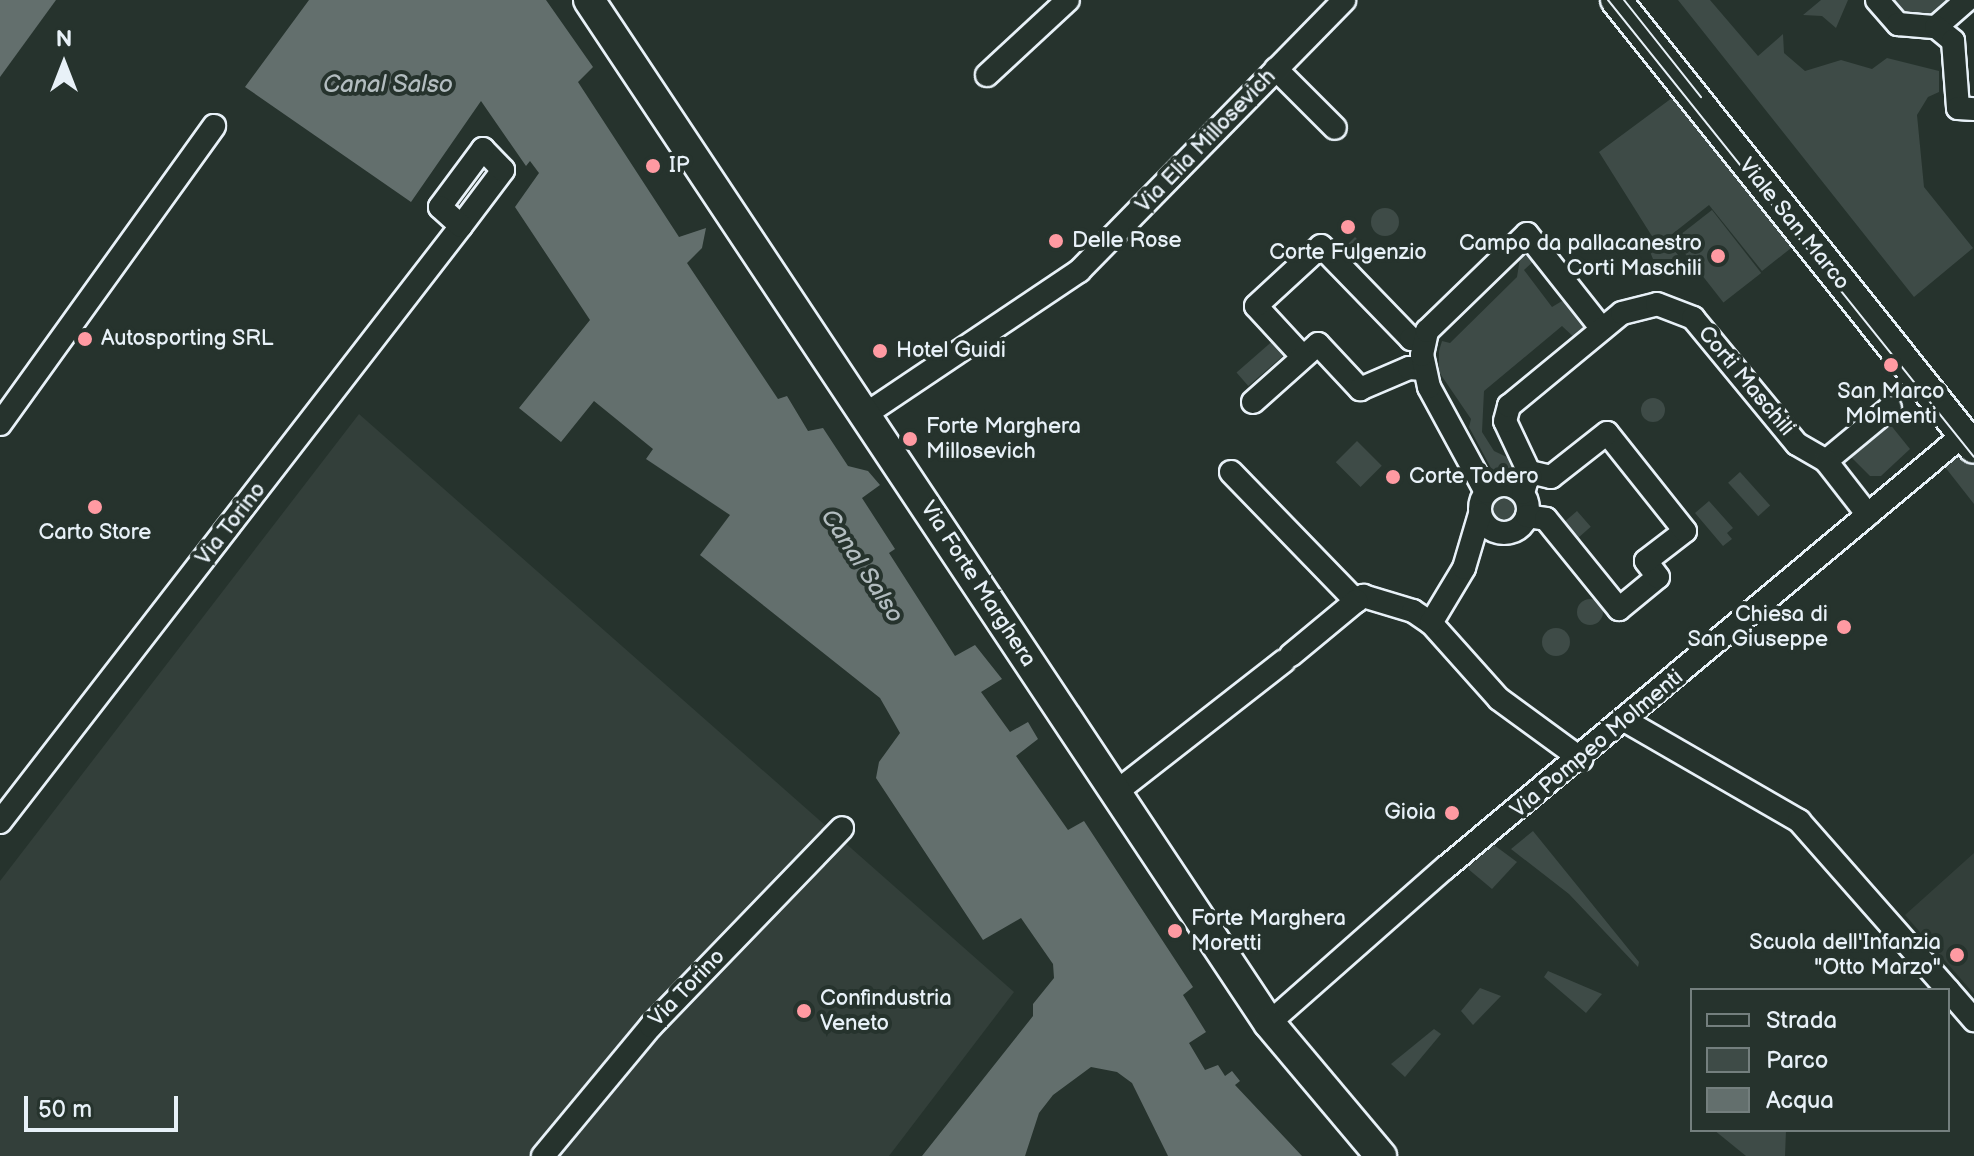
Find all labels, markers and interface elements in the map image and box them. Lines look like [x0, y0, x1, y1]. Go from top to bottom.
north arrow [24, 24, 104, 104]
text: N [56, 26, 72, 53]
street label: Via Elia Millosevich [1131, 64, 1281, 218]
water label: Canal Salso [323, 71, 453, 99]
place label: IP [669, 153, 690, 179]
street label: Viale San Marco [1733, 153, 1855, 295]
marker: IP [644, 157, 662, 175]
marker: Corte Fulgenzio [1339, 218, 1357, 236]
place label: Delle Rose [1072, 228, 1181, 254]
place label: Campo da pallacanestro Corti Maschili [1459, 230, 1702, 282]
marker: Delle Rose [1047, 232, 1065, 250]
place label: Corte Fulgenzio [1269, 240, 1427, 266]
marker: Campo da pallacanestro Corti Maschili [1709, 247, 1727, 265]
street label: Corti Maschili [1692, 321, 1800, 441]
place label: Autosporting SRL [101, 326, 274, 352]
marker: Autosporting SRL [76, 330, 94, 348]
place label: Hotel Guidi [896, 338, 1006, 364]
marker: Hotel Guidi [871, 342, 889, 360]
marker: San Marco Molmenti [1882, 356, 1900, 374]
place label: San Marco Molmenti [1837, 378, 1945, 430]
place label: Forte Marghera Millosevich [926, 413, 1081, 464]
marker: Forte Marghera Millosevich [901, 430, 919, 448]
place label: Corte Todero [1409, 464, 1539, 490]
marker: Corte Todero [1384, 468, 1402, 486]
street label: Via Torino [190, 477, 272, 571]
street label: Via Forte Marghera [915, 496, 1041, 672]
marker: Carto Store [86, 498, 104, 516]
water label: Canal Salso [814, 503, 910, 629]
place label: Carto Store [38, 520, 152, 546]
place label: Chiesa di San Giuseppe [1687, 601, 1828, 652]
marker: Chiesa di San Giuseppe [1835, 618, 1853, 636]
street label: Via Pompeo Molmenti [1505, 664, 1689, 824]
place label: Gioia [1384, 800, 1436, 826]
marker: Gioia [1443, 804, 1461, 822]
place label: Forte Marghera Moretti [1191, 905, 1346, 956]
marker: Forte Marghera Moretti [1166, 922, 1184, 940]
place label: Scuola dell'Infanzia "Otto Marzo" [1749, 929, 1941, 980]
street label: Via Torino [643, 943, 731, 1033]
marker: Scuola dell'Infanzia "Otto Marzo" [1948, 946, 1966, 964]
place label: Confindustria Veneto [820, 985, 952, 1036]
legend [1690, 988, 1950, 1132]
marker: Confindustria Veneto [795, 1002, 813, 1020]
text: Strada [1766, 1006, 1837, 1035]
text: Parco [1766, 1046, 1828, 1075]
scale bar [28, 1080, 182, 1130]
text: Acqua [1766, 1086, 1834, 1115]
text: 50 m [38, 1095, 92, 1124]

